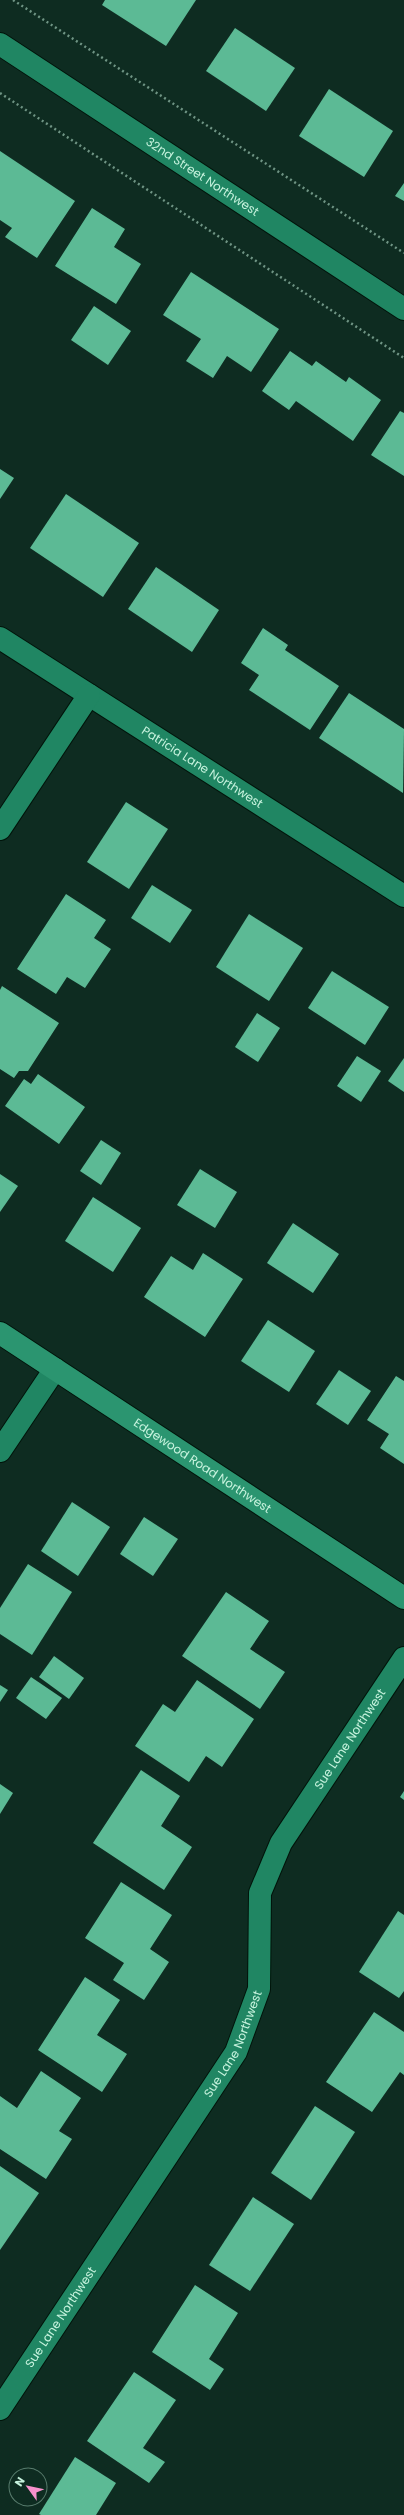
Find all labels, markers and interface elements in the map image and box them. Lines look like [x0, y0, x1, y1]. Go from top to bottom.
street label: 32nd Street Northwest [143, 133, 262, 220]
street label: Patricia Lane Northwest [139, 722, 266, 812]
street label: Edgewood Road Northwest [130, 1414, 275, 1517]
street label: Sue Lane Northwest [310, 1685, 389, 1793]
street label: Sue Lane Northwest [199, 1988, 266, 2100]
street label: Sue Lane Northwest [21, 2263, 100, 2371]
north arrow [8, 2467, 48, 2507]
text: N [11, 2474, 29, 2489]

